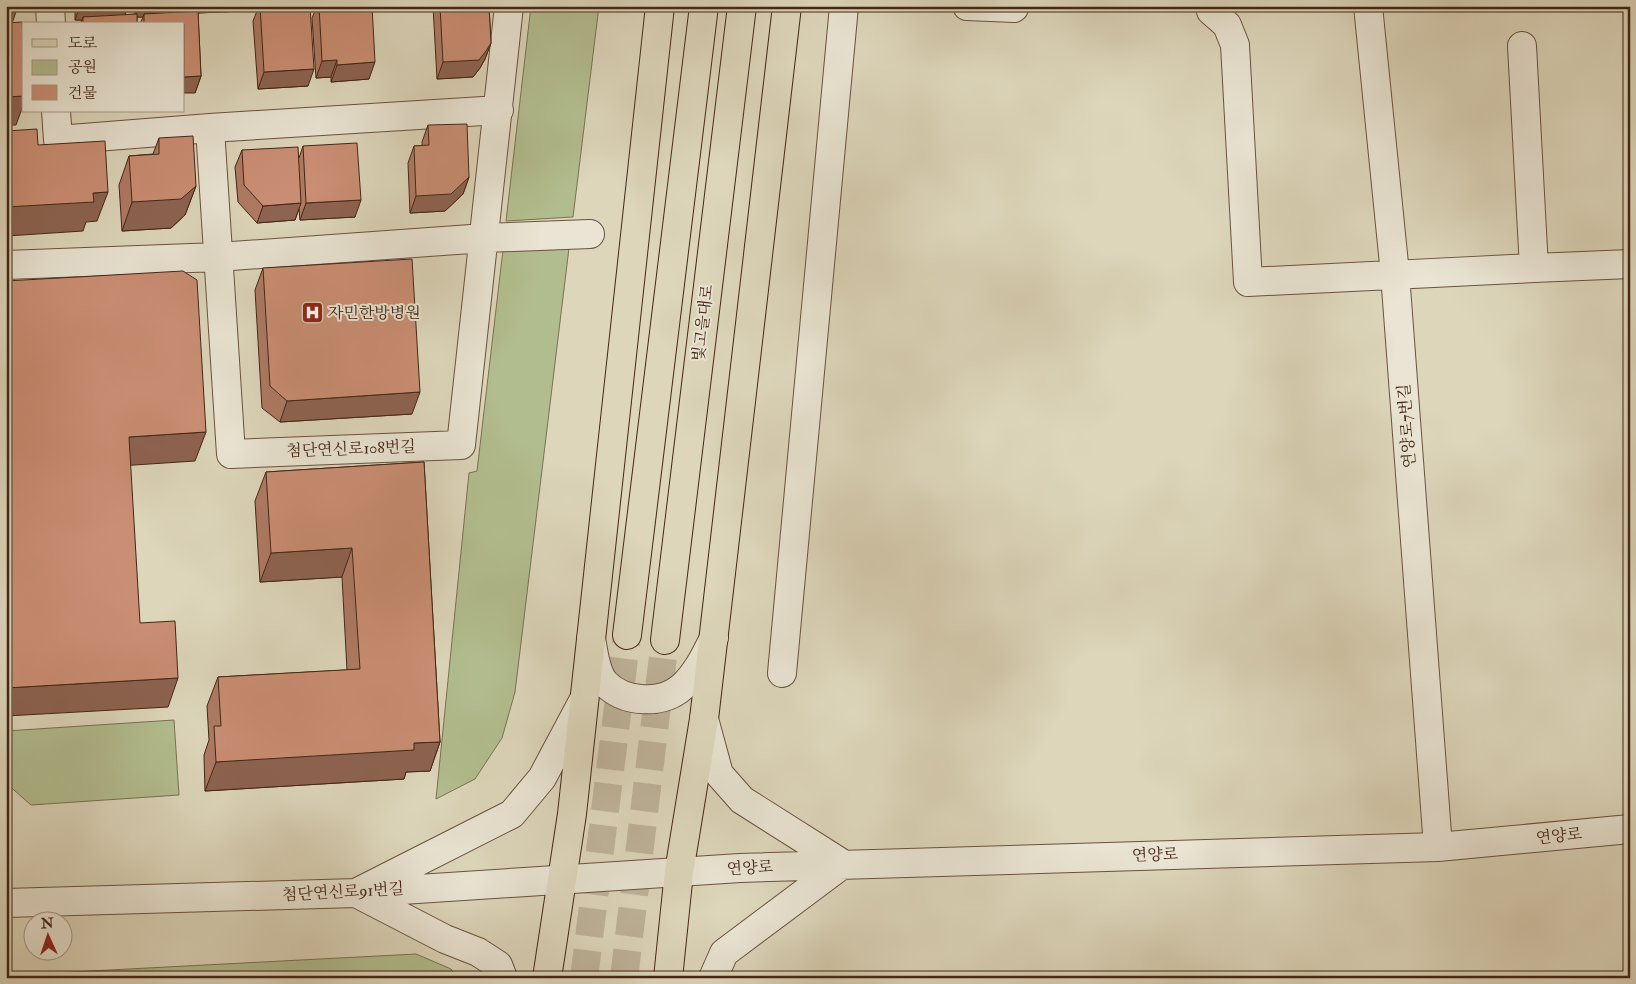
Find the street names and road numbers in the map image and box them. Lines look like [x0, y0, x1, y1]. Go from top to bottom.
street label: 빛고을대로 [688, 283, 718, 363]
street label: 연양로7번길 [1394, 383, 1420, 469]
street label: 첨단연신로108번길 [286, 437, 416, 461]
street label: 연양로 [1535, 824, 1584, 848]
street label: 연양로 [1131, 844, 1179, 866]
street label: 연양로 [726, 857, 774, 879]
street label: 첨단연신로91번길 [282, 879, 404, 905]

